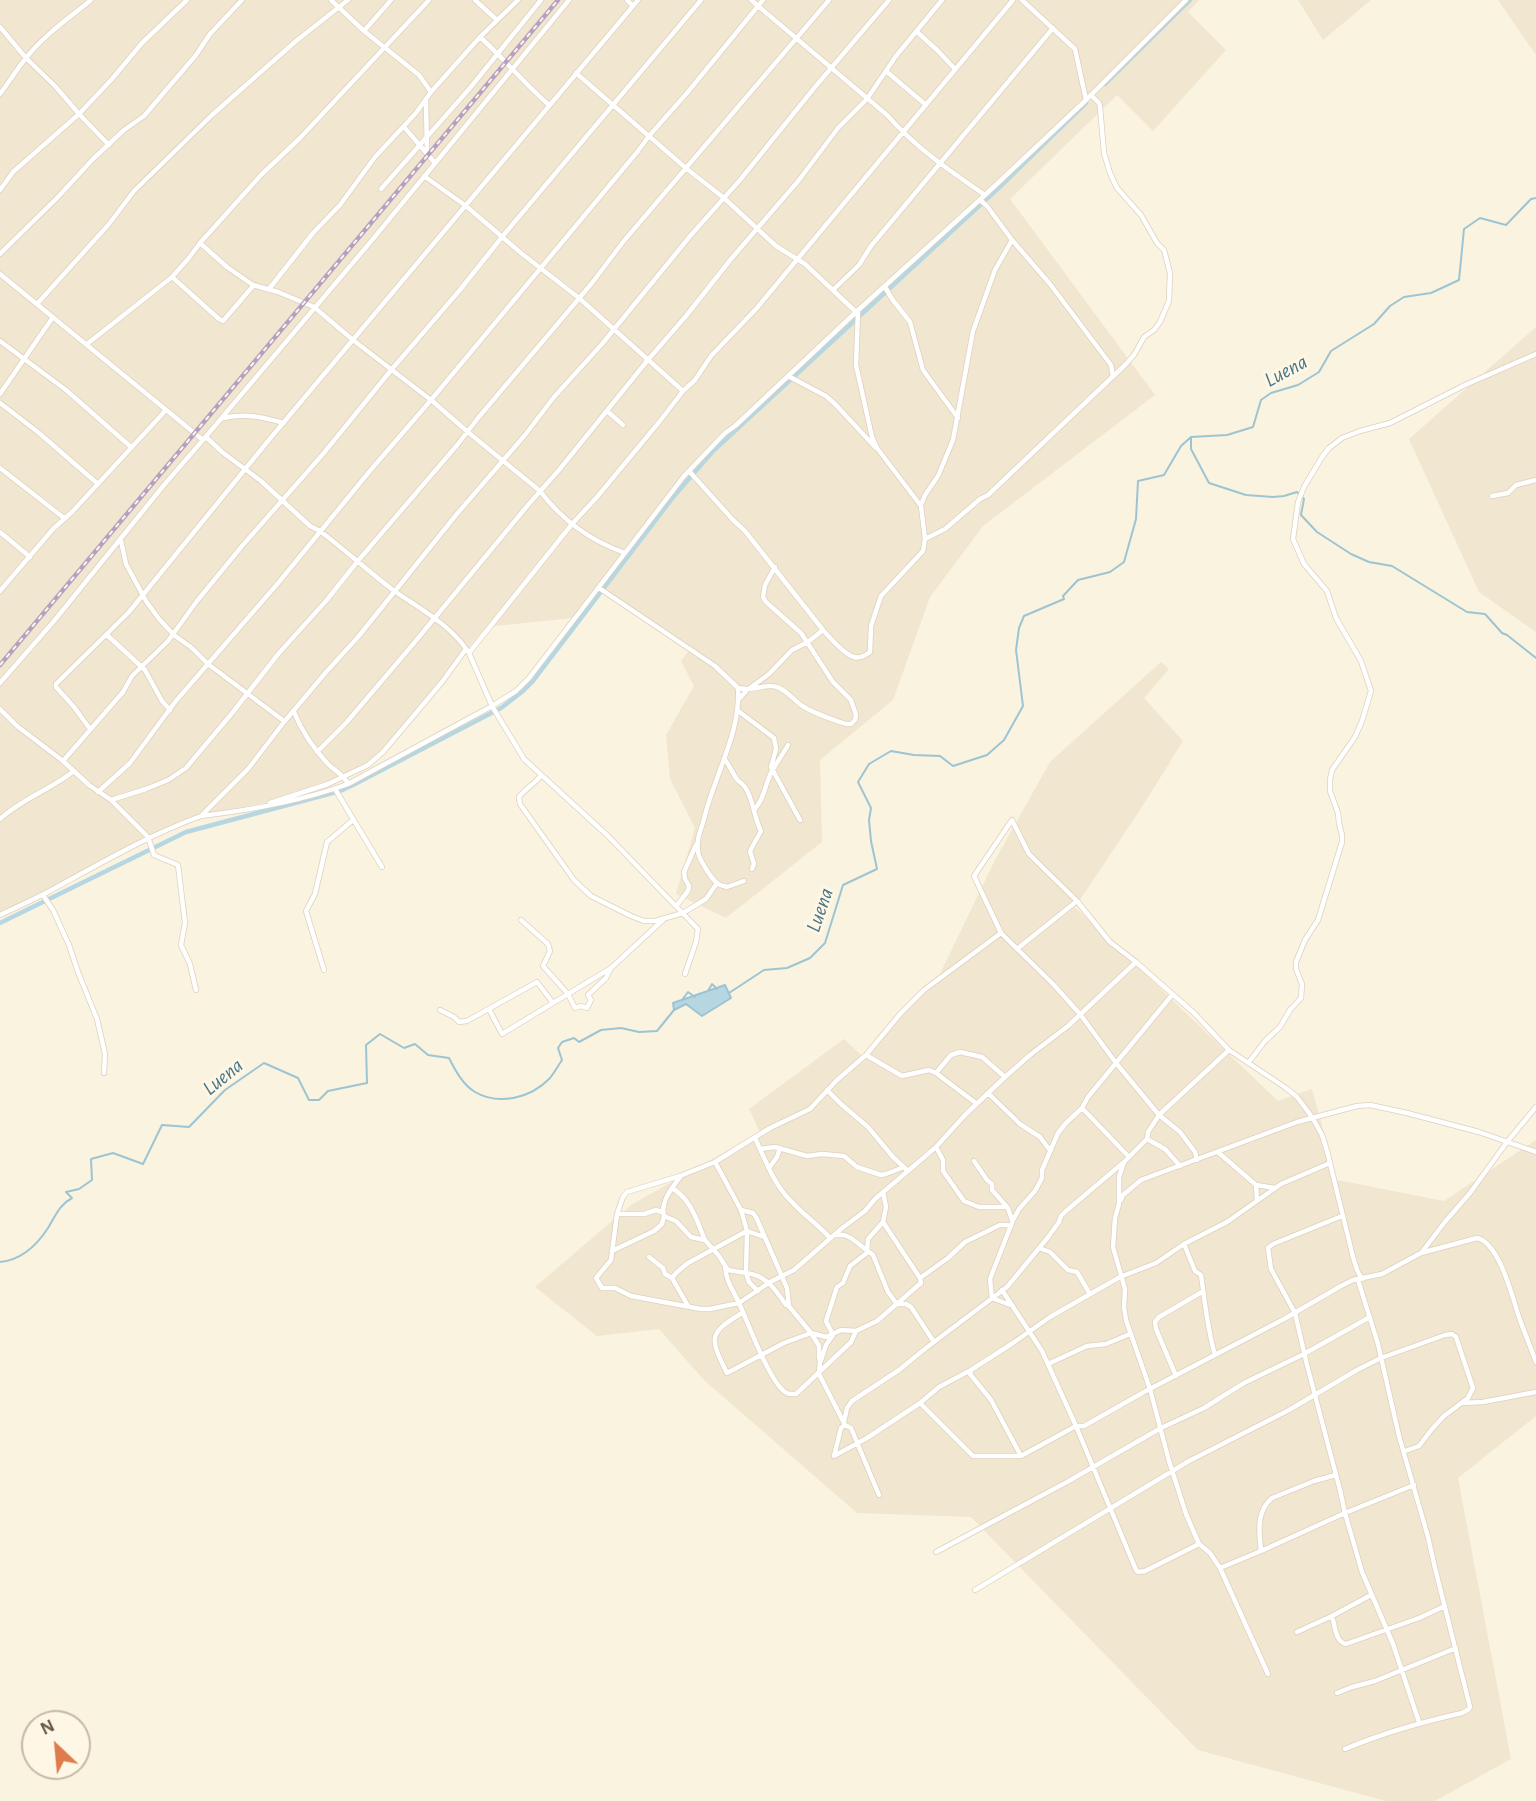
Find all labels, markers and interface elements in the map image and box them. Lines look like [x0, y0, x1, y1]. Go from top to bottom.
water label: Luena [1260, 349, 1312, 393]
water label: Luena [801, 885, 839, 935]
water label: Luena [198, 1053, 248, 1101]
north arrow [21, 1710, 91, 1780]
text: N [37, 1716, 58, 1739]

